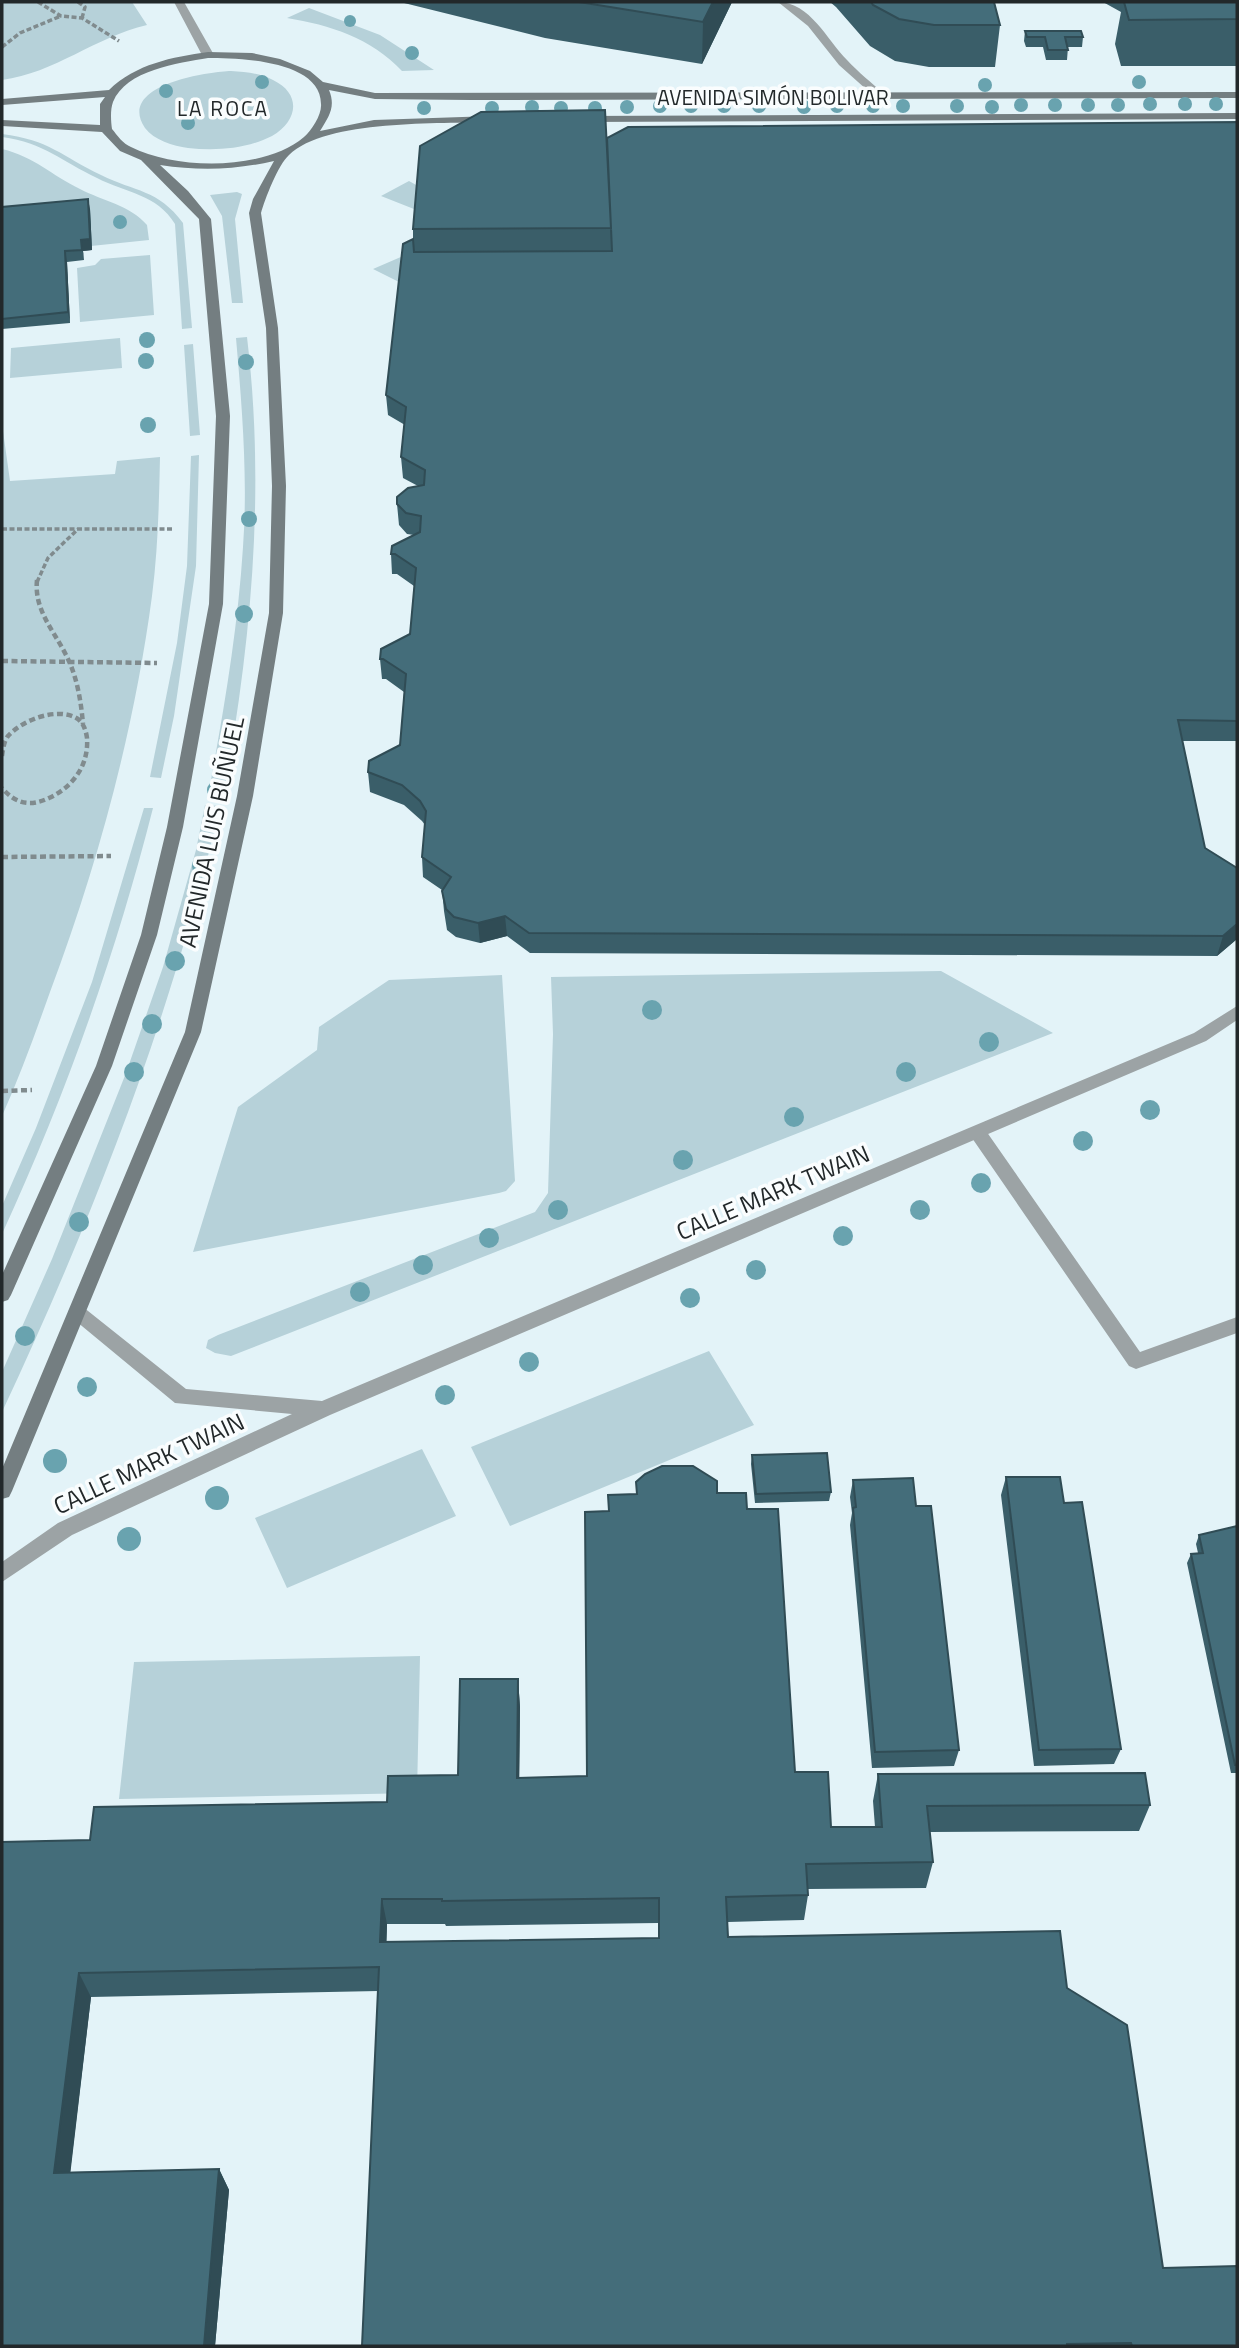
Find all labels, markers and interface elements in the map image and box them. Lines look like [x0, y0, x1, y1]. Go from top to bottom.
street label: AVENIDA SIMÓN BOLIVAR [657, 81, 889, 113]
district label: LA ROCA [177, 92, 269, 124]
street label: AVENIDA LUIS BUÑUEL [169, 713, 253, 951]
street label: CALLE MARK TWAIN [670, 1135, 875, 1249]
street label: CALLE MARK TWAIN [47, 1403, 250, 1523]

